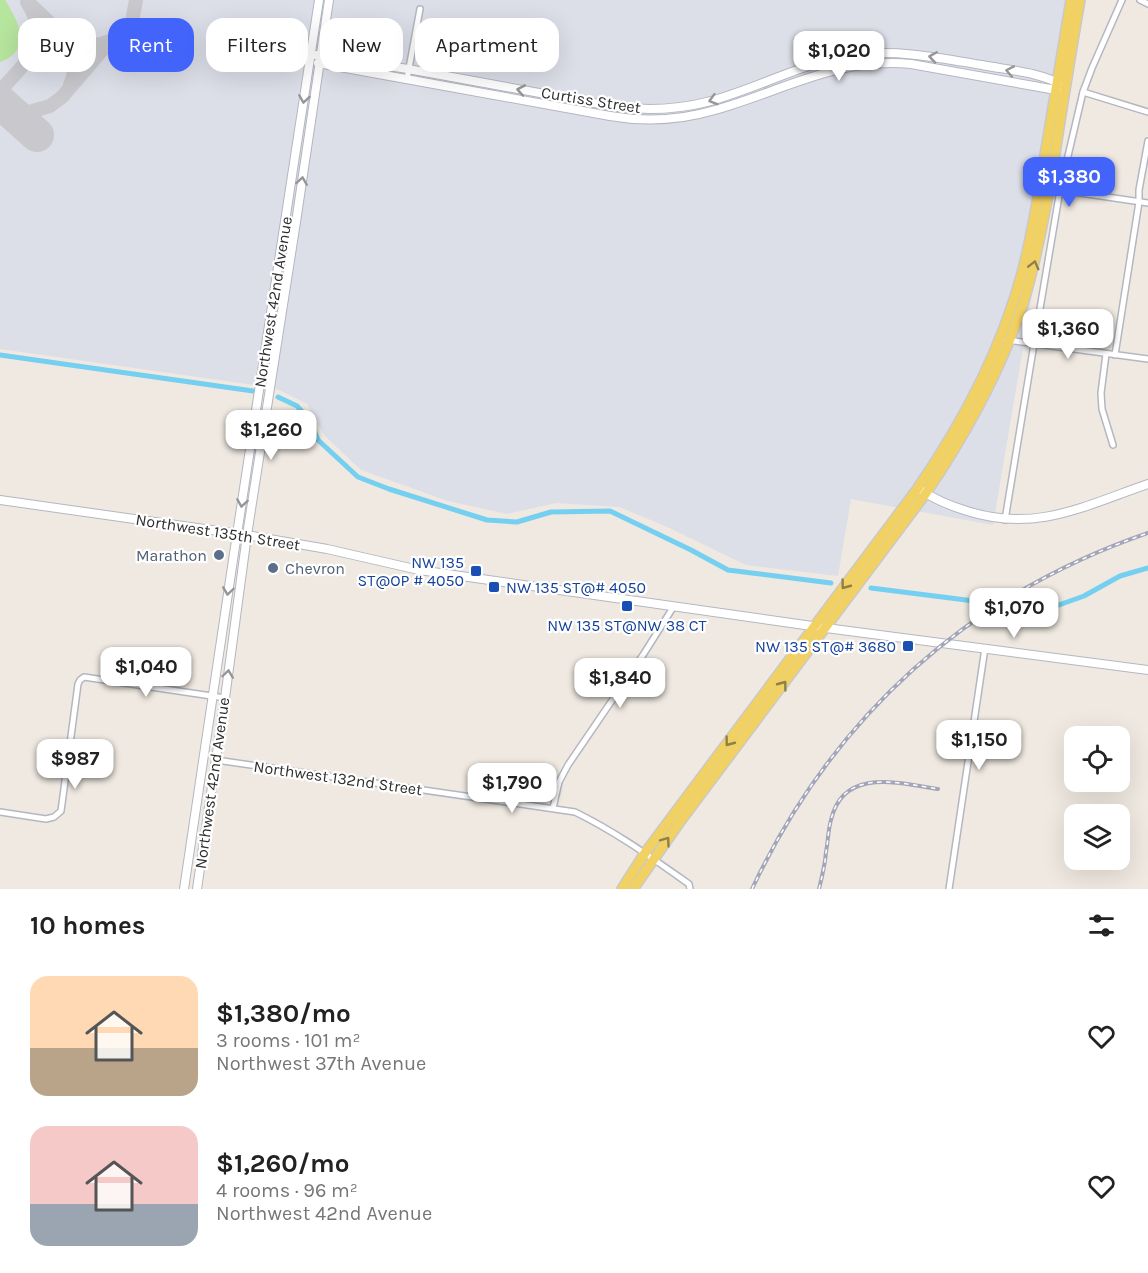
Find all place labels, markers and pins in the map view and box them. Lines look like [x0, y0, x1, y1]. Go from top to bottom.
pin: $1,020 [790, 31, 888, 82]
pin: $1,380 [1020, 157, 1118, 208]
pin: $1,360 [1019, 309, 1117, 360]
pin: $1,260 [222, 410, 320, 461]
place label: Marathon [136, 546, 207, 565]
marker: Marathon [212, 548, 226, 562]
place label: NW 135 ST@OP # 4050 [358, 553, 464, 590]
place label: Chevron [285, 559, 345, 578]
marker: Chevron [266, 561, 280, 575]
marker: NW 135 ST@OP # 4050 [469, 564, 483, 578]
place label: NW 135 ST@# 4050 [506, 578, 646, 597]
marker: NW 135 ST@# 4050 [487, 580, 501, 594]
pin: $1,070 [965, 588, 1063, 639]
marker: NW 135 ST@NW 38 CT [620, 599, 634, 613]
place label: NW 135 ST@NW 38 CT [547, 616, 707, 635]
place label: NW 135 ST@# 3680 [755, 637, 896, 656]
marker: NW 135 ST@# 3680 [901, 639, 915, 653]
pin: $1,040 [97, 647, 195, 698]
pin: $1,840 [571, 658, 669, 709]
pin: $1,150 [930, 720, 1028, 771]
pin: $987 [39, 739, 111, 790]
pin: $1,790 [463, 763, 561, 814]

